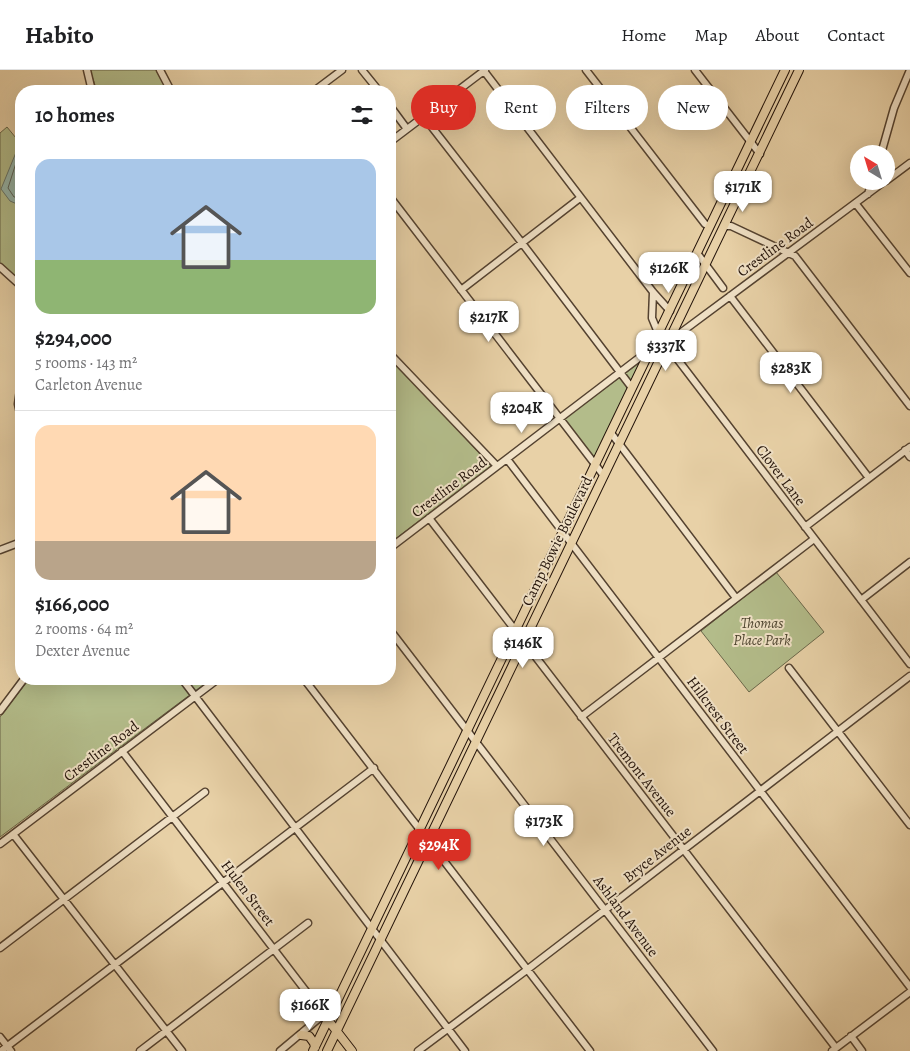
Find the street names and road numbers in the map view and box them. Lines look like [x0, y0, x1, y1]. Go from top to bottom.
street label: Crestline Road [733, 212, 818, 281]
street label: Clover Lane [751, 440, 811, 510]
street label: Crestline Road [407, 452, 491, 522]
street label: Camp Bowie Boulevard [517, 472, 598, 609]
street label: Hillcrest Street [682, 672, 754, 758]
street label: Crestline Road [59, 716, 143, 786]
street label: Tremont Avenue [603, 729, 681, 821]
street label: Bryce Avenue [619, 821, 696, 887]
street label: Hulen Street [217, 856, 279, 930]
street label: Ashland Avenue [588, 870, 663, 961]

